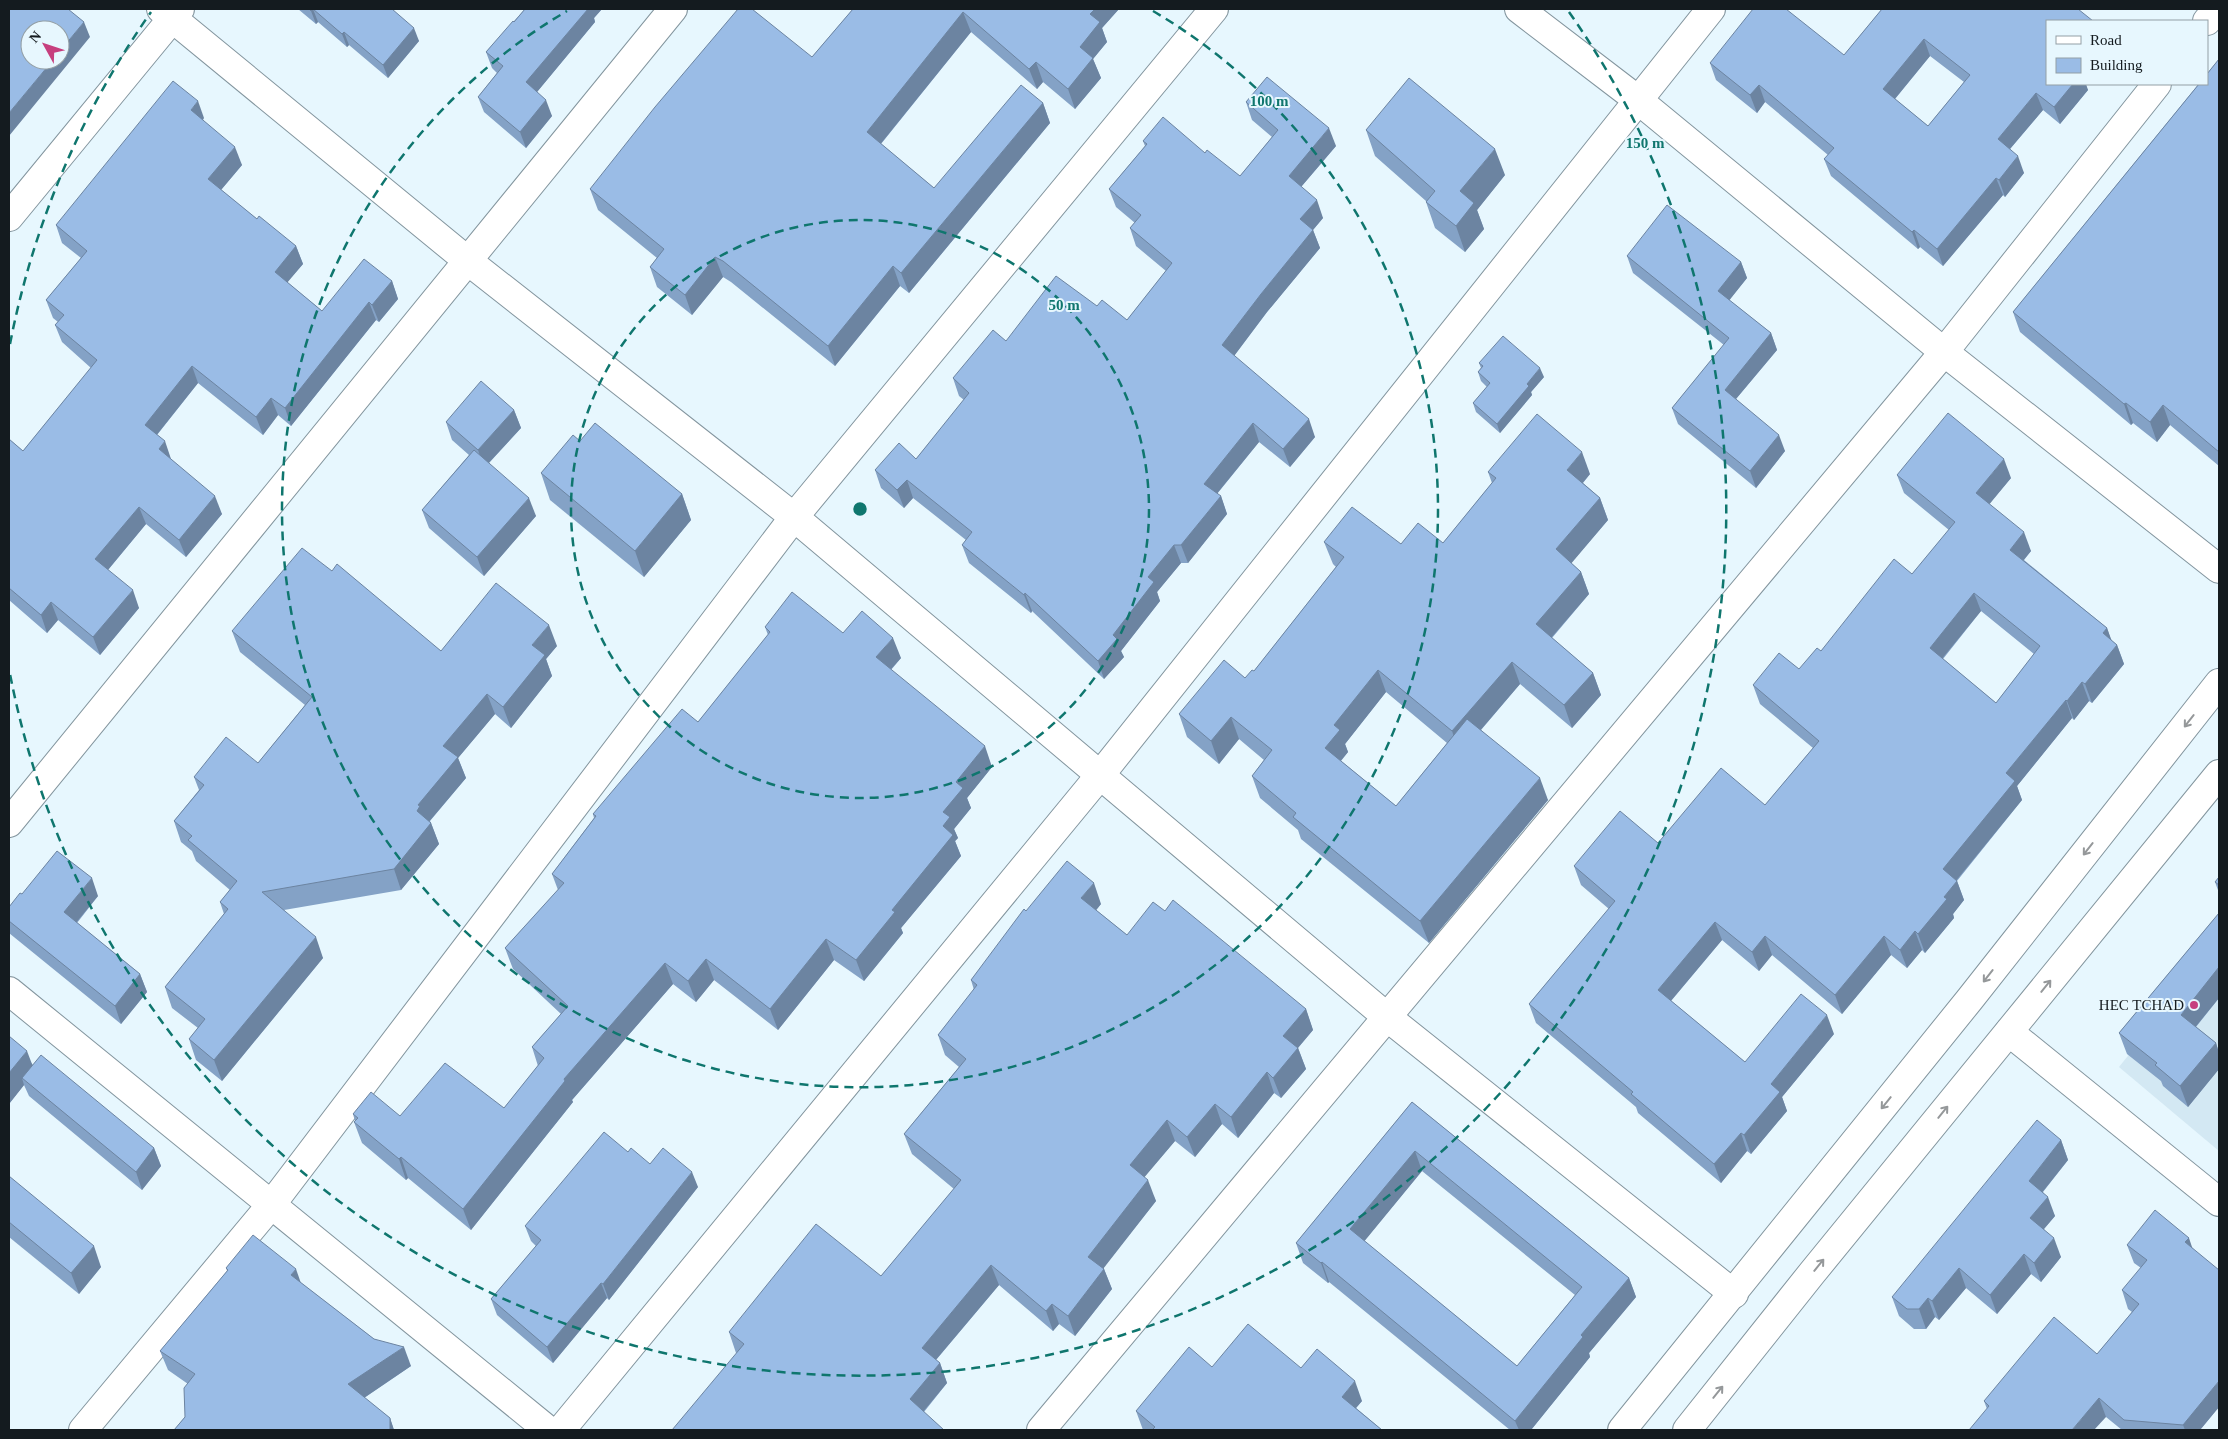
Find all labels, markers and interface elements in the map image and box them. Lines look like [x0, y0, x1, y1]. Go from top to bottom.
north arrow [20, 20, 70, 70]
legend [2046, 20, 2208, 85]
text: N [26, 28, 44, 46]
text: Road [2090, 32, 2122, 48]
text: Building [2090, 57, 2143, 73]
text: 100 m [1250, 93, 1289, 109]
text: 150 m [1626, 135, 1665, 151]
text: 50 m [1048, 297, 1080, 313]
centre of rings [851, 500, 869, 518]
one-way arrow [2184, 714, 2194, 728]
one-way arrow [2083, 842, 2094, 855]
one-way arrow [1982, 969, 1993, 982]
one-way arrow [2041, 980, 2052, 993]
place label: HEC TCHAD [2099, 997, 2184, 1013]
marker: HEC TCHAD [2188, 999, 2200, 1011]
one-way arrow [1881, 1096, 1892, 1109]
one-way arrow [1938, 1106, 1949, 1119]
one-way arrow [1813, 1259, 1824, 1272]
one-way arrow [1712, 1386, 1723, 1399]

